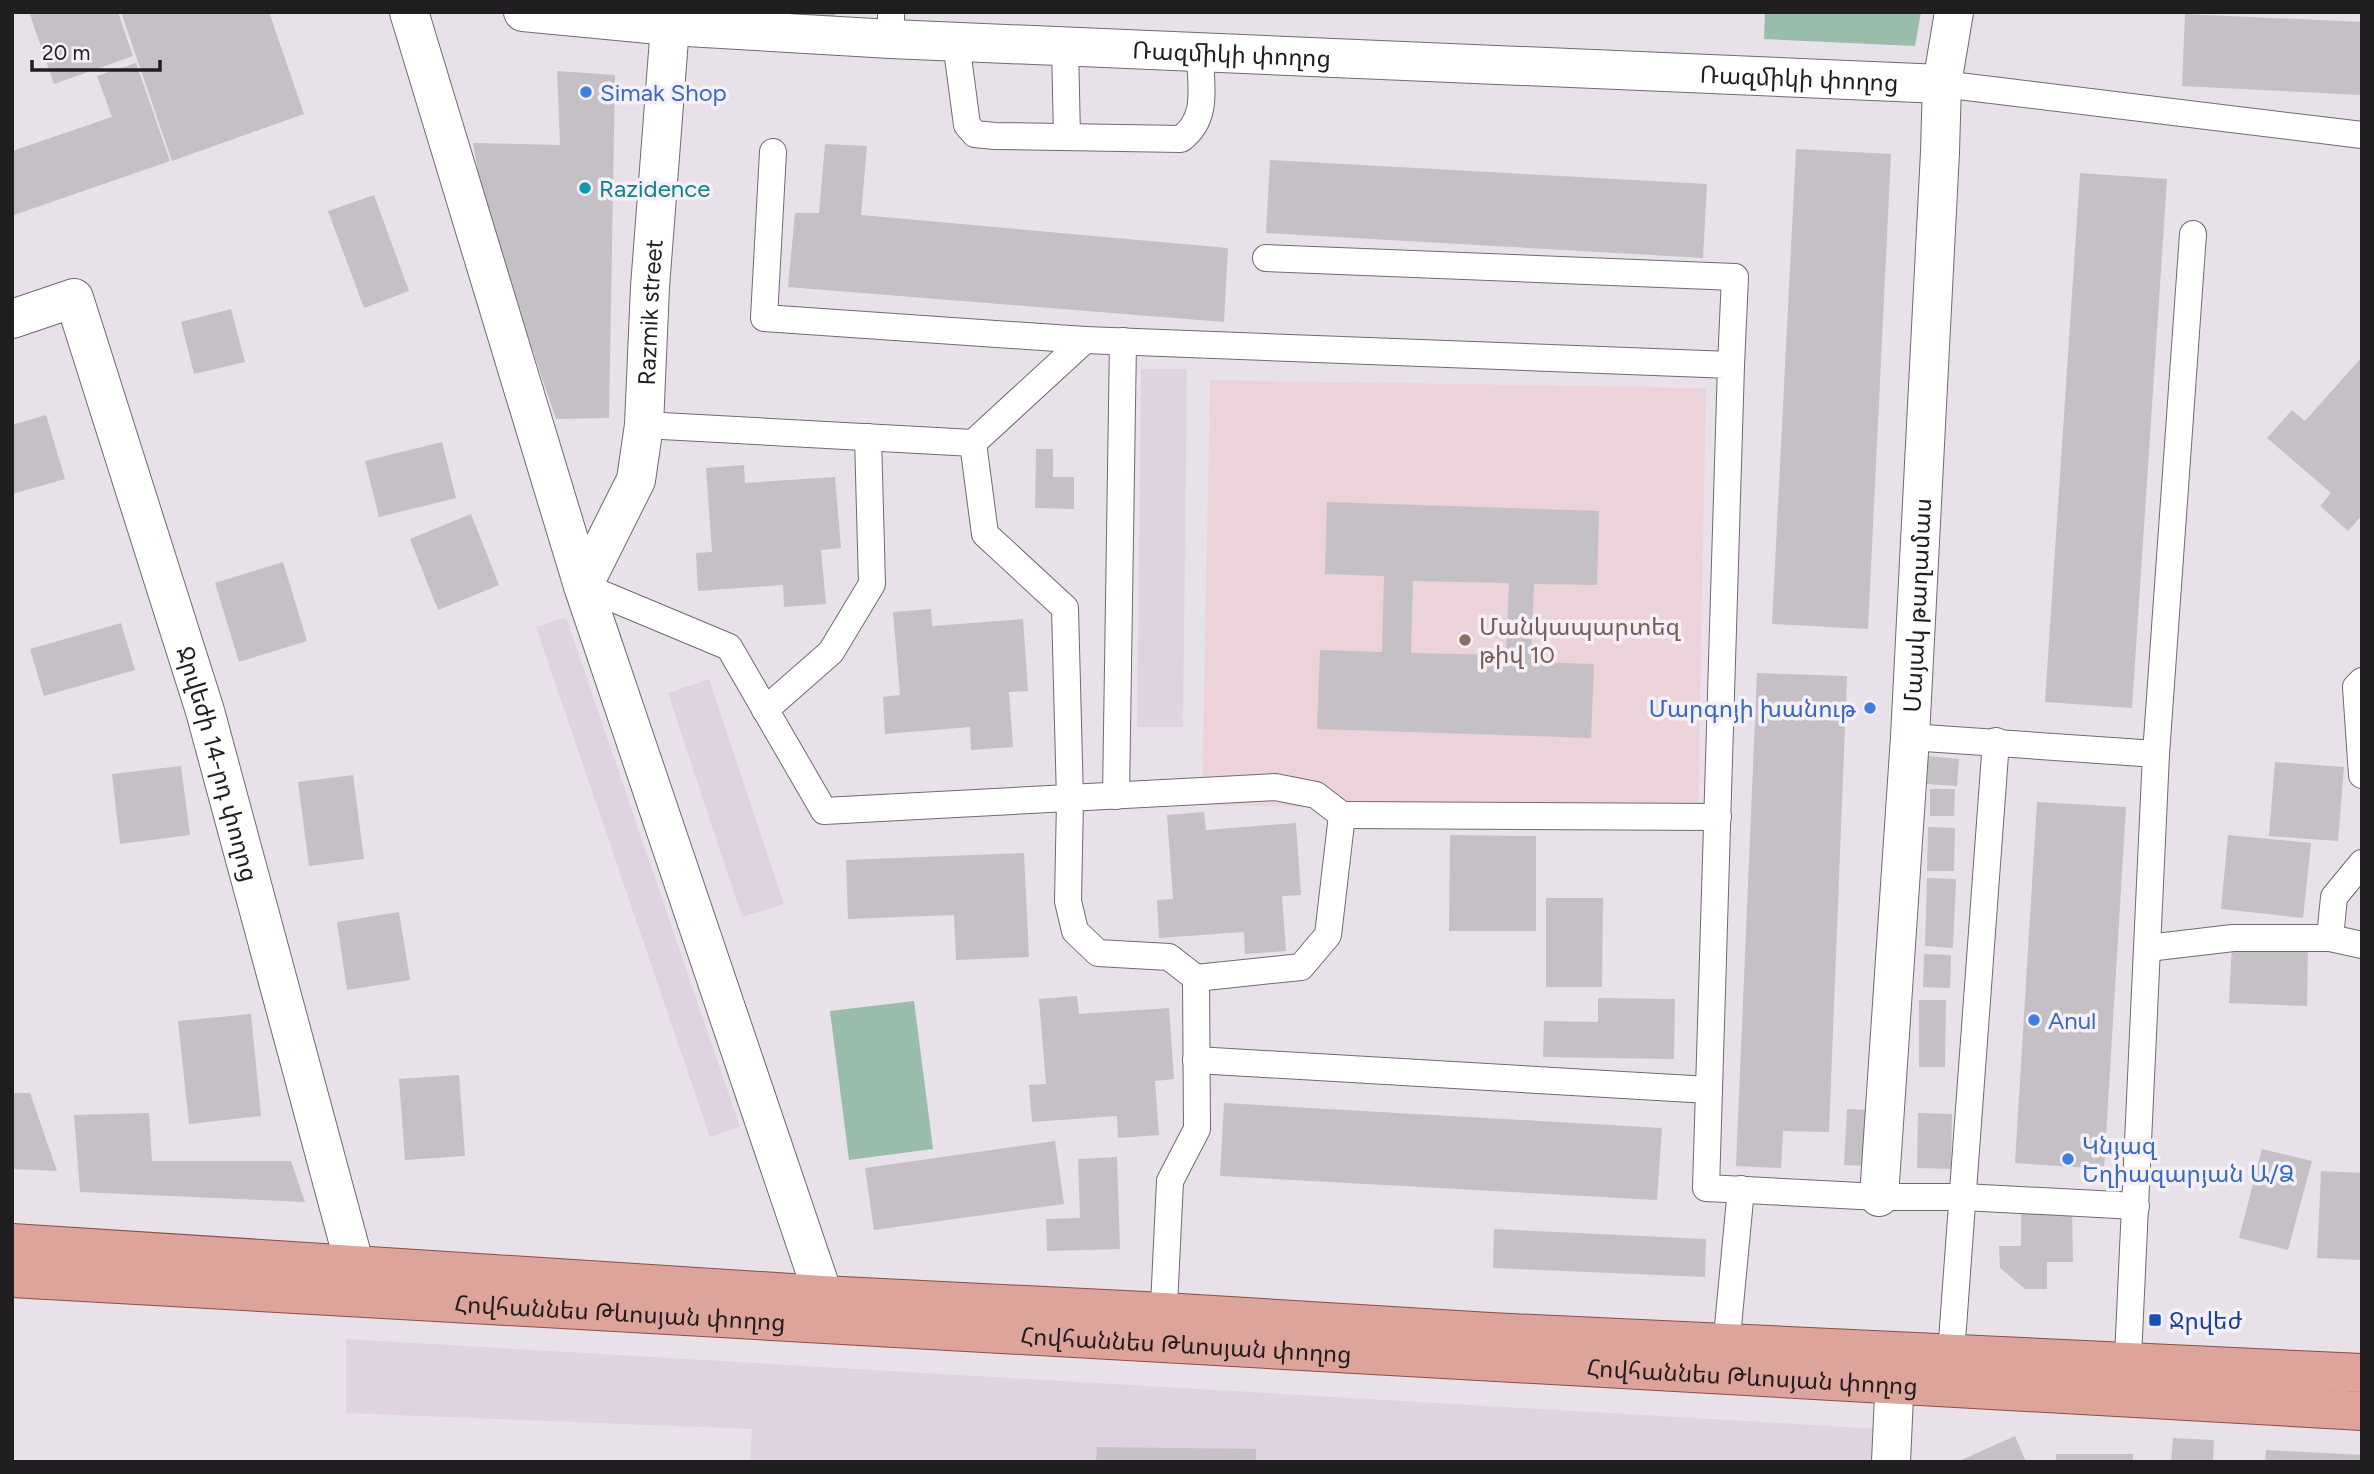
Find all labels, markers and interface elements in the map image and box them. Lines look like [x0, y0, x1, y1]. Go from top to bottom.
scale bar [32, 28, 159, 72]
street label: Ռազմիկի փողոց [1132, 35, 1332, 72]
text: 20 m [42, 40, 90, 65]
street label: Ռազմիկի փողոց [1699, 59, 1899, 97]
place label: Simak Shop [600, 78, 727, 107]
marker: Simak Shop [578, 84, 594, 100]
place label: Razidence [599, 174, 710, 203]
marker: Razidence [577, 180, 593, 196]
street label: Razmik street [631, 238, 668, 386]
street label: Մայակ թաղամաս [1897, 497, 1937, 713]
place label: Մանկապարտեզ թիվ 10 [1479, 612, 1682, 669]
marker: Մանկապարտեզ թիվ 10 [1457, 632, 1473, 648]
street label: Ջրվեժի 14-րդ փողոց [171, 643, 265, 884]
place label: Մարգոյի խանութ [1648, 694, 1857, 723]
marker: Մարգոյի խանութ [1862, 700, 1878, 716]
place label: Anul [2048, 1006, 2096, 1035]
marker: Anul [2026, 1012, 2042, 1028]
place label: Կնյազ Եղիազարյան Ա/Ձ [2082, 1131, 2295, 1188]
marker: Կնյազ Եղիազարյան Ա/Ձ [2060, 1151, 2076, 1167]
street label: Հովհաննես Թևոսյան փողոց [454, 1289, 786, 1336]
place label: Ջրվեժ [2169, 1306, 2242, 1335]
marker: Ջրվեժ [2147, 1312, 2163, 1328]
street label: Հովհաննես Թևոսյան փողոց [1020, 1321, 1352, 1368]
street label: Հովհաննես Թևոսյան փողոց [1586, 1353, 1919, 1400]

